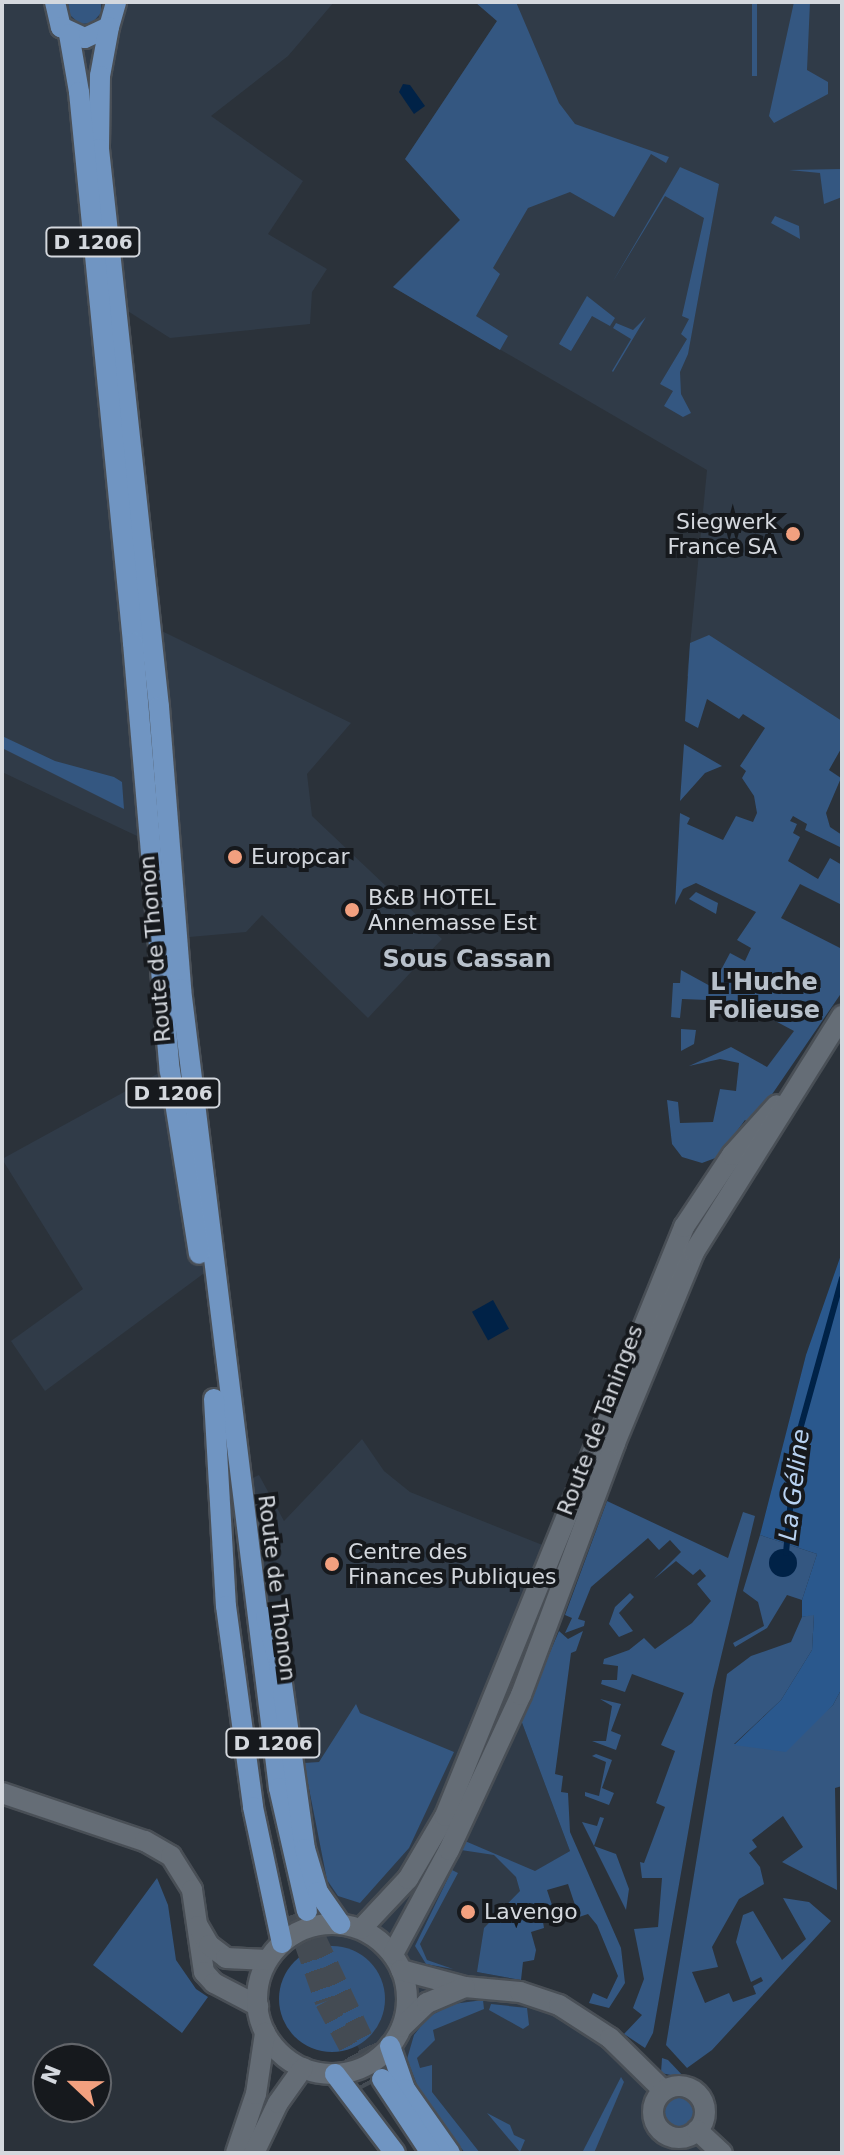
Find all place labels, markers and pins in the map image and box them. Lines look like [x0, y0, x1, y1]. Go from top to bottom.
place label: Siegwerk France SA [667, 508, 777, 560]
marker: Siegwerk France SA [784, 525, 802, 543]
place label: Europcar [251, 844, 349, 870]
marker: Europcar [226, 848, 244, 866]
place label: B&B HOTEL Annemasse Est [368, 884, 537, 936]
marker: B&B HOTEL Annemasse Est [343, 901, 361, 919]
place label: Centre des Finances Publiques [348, 1538, 557, 1590]
marker: Centre des Finances Publiques [323, 1555, 341, 1573]
place label: Lavengo [484, 1899, 578, 1925]
marker: Lavengo [459, 1903, 477, 1921]

